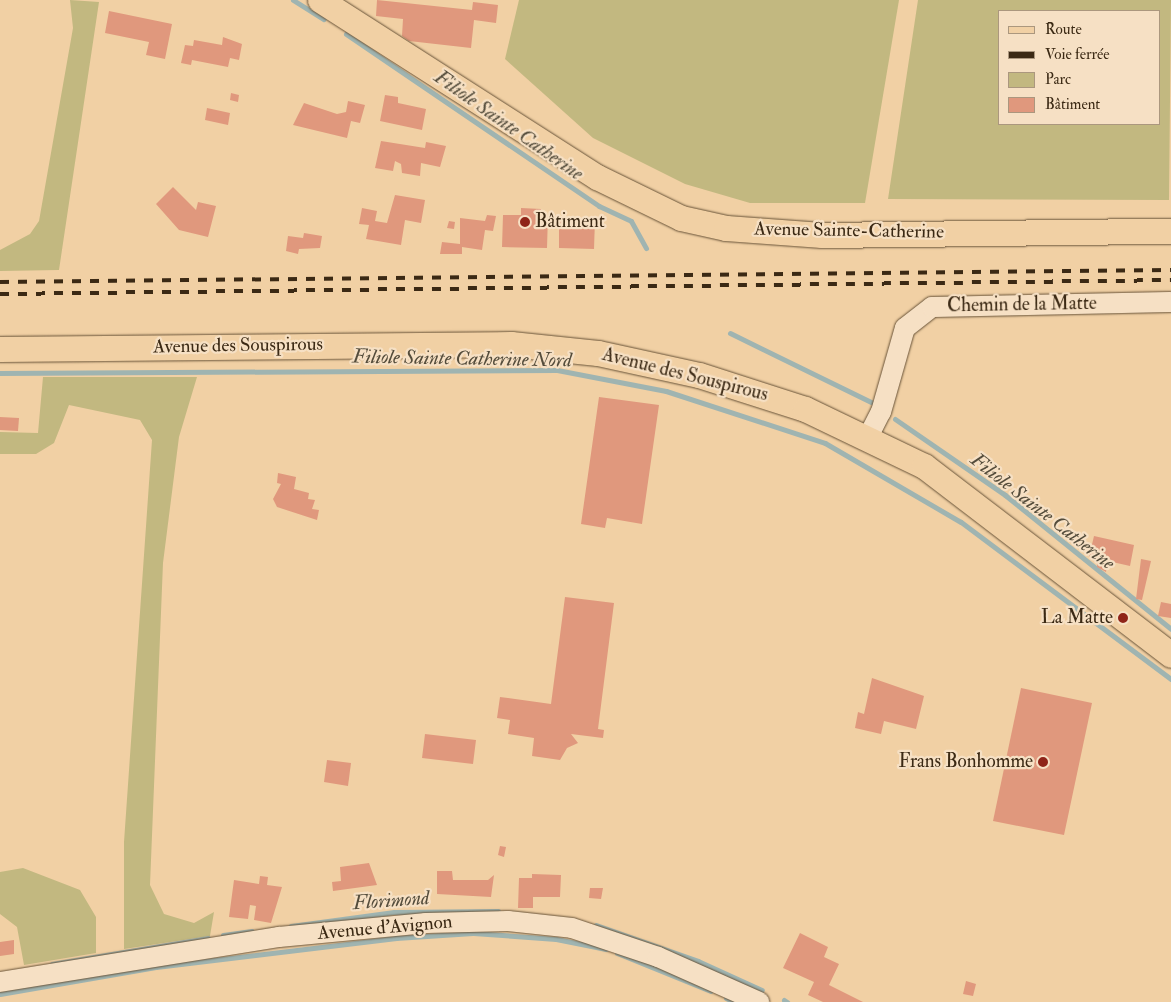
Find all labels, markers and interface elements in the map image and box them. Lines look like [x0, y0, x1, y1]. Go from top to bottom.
legend [998, 10, 1161, 125]
text: Route [1045, 20, 1082, 39]
text: Voie ferrée [1045, 45, 1110, 64]
water label: Filiole Sainte Catherine [430, 65, 588, 185]
text: Parc [1045, 70, 1071, 89]
text: Bâtiment [1045, 95, 1100, 114]
place label: Bâtiment [535, 211, 605, 233]
marker: Bâtiment [519, 216, 531, 228]
street label: Avenue Sainte-Catherine [754, 218, 944, 244]
street label: Chemin de la Matte [947, 292, 1097, 318]
street label: Avenue des Souspirous [153, 333, 323, 359]
street label: Avenue des Souspirous [600, 343, 770, 407]
water label: Filiole Sainte Catherine Nord [352, 344, 572, 372]
water label: Filiole Sainte Catherine [966, 447, 1120, 575]
place label: La Matte [1041, 607, 1113, 629]
marker: La Matte [1117, 612, 1129, 624]
place label: Frans Bonhomme [898, 751, 1033, 773]
marker: Frans Bonhomme [1037, 756, 1049, 768]
water label: Florimond [352, 885, 430, 915]
street label: Avenue d'Avignon [317, 911, 453, 945]

